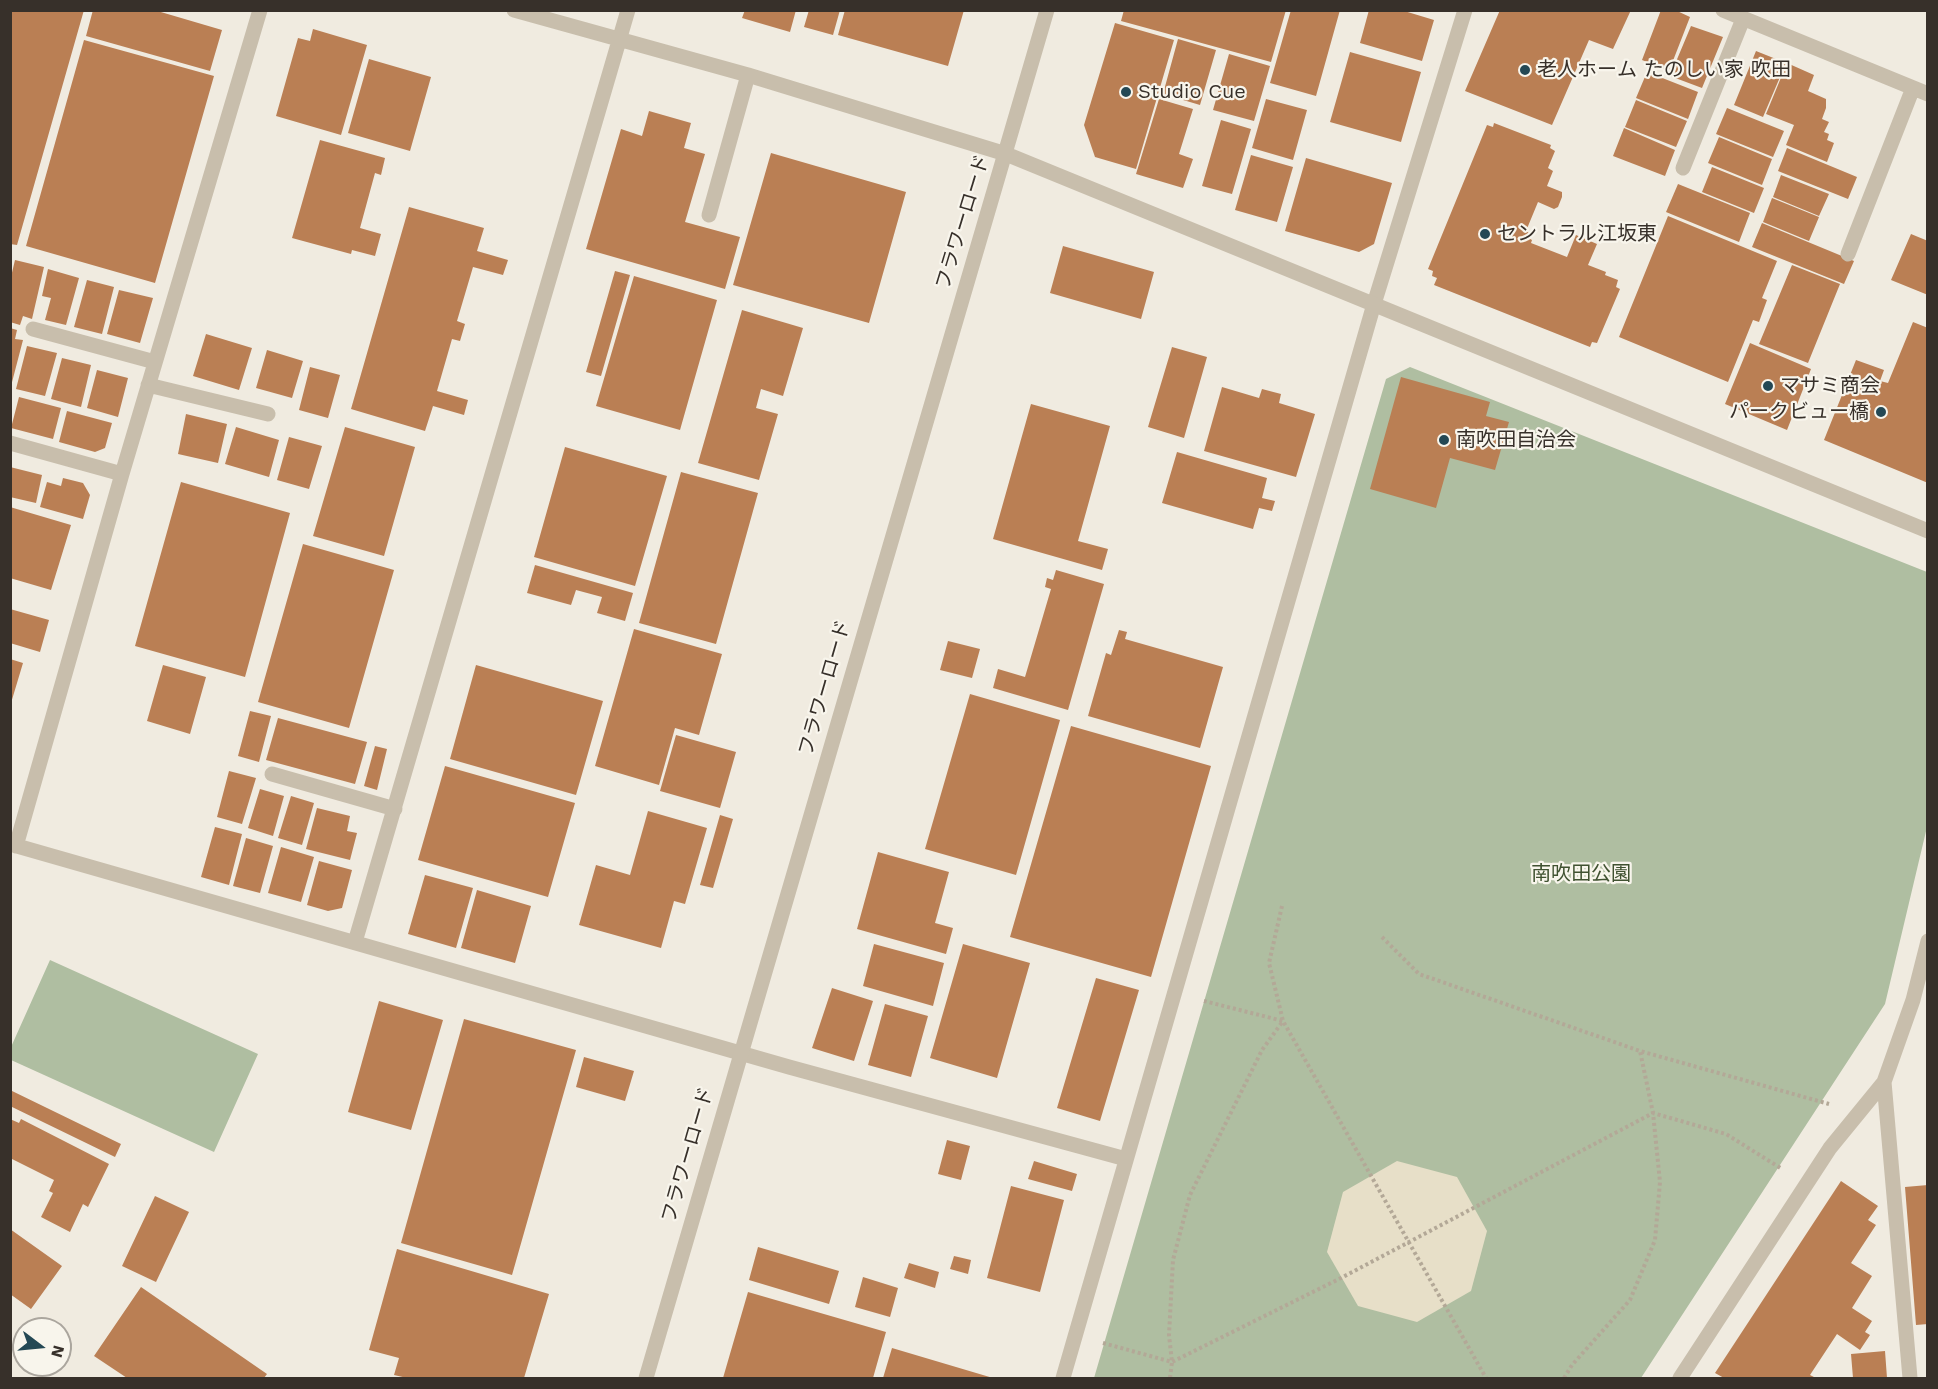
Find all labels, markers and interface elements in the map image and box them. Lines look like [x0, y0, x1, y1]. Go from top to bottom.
place label: 老人ホーム たのしい家 吹田 [1537, 58, 1791, 82]
marker: 老人ホーム たのしい家 吹田 [1518, 63, 1532, 77]
place label: Studio Cue [1138, 80, 1246, 104]
marker: Studio Cue [1119, 85, 1133, 99]
street label: フラワーロード [931, 152, 995, 292]
place label: セントラル江坂東 [1497, 222, 1657, 246]
marker: セントラル江坂東 [1478, 227, 1492, 241]
place label: マサミ商会 [1780, 374, 1880, 398]
marker: マサミ商会 [1761, 379, 1775, 393]
place label: パークビュー橋 [1729, 400, 1869, 424]
marker: パークビュー橋 [1874, 405, 1888, 419]
place label: 南吹田自治会 [1456, 428, 1576, 452]
marker: 南吹田自治会 [1437, 433, 1451, 447]
street label: フラワーロード [794, 617, 856, 759]
park label: 南吹田公園 [1531, 862, 1631, 886]
street label: フラワーロード [657, 1084, 719, 1226]
north arrow [12, 1317, 72, 1377]
text: N [47, 1343, 69, 1360]

